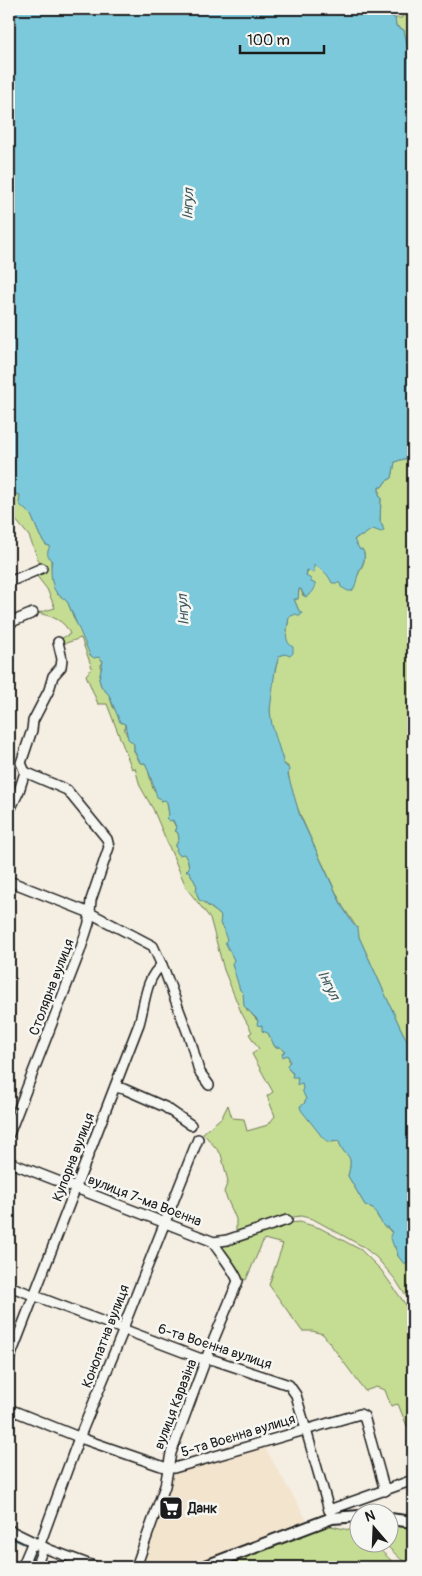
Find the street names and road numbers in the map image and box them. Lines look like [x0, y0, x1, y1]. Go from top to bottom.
street label: Столярна вулиця [25, 936, 78, 1038]
street label: Купорна вулиця [49, 1110, 98, 1204]
street label: вулиця 7-ма Воєнна [86, 1171, 204, 1230]
street label: Конопатна вулиця [78, 1282, 133, 1390]
street label: 6-та Воєнна вулиця [156, 1320, 274, 1373]
street label: вулиця Каразіна [150, 1357, 200, 1452]
street label: 5-та Воєнна вулиця [179, 1410, 297, 1461]

